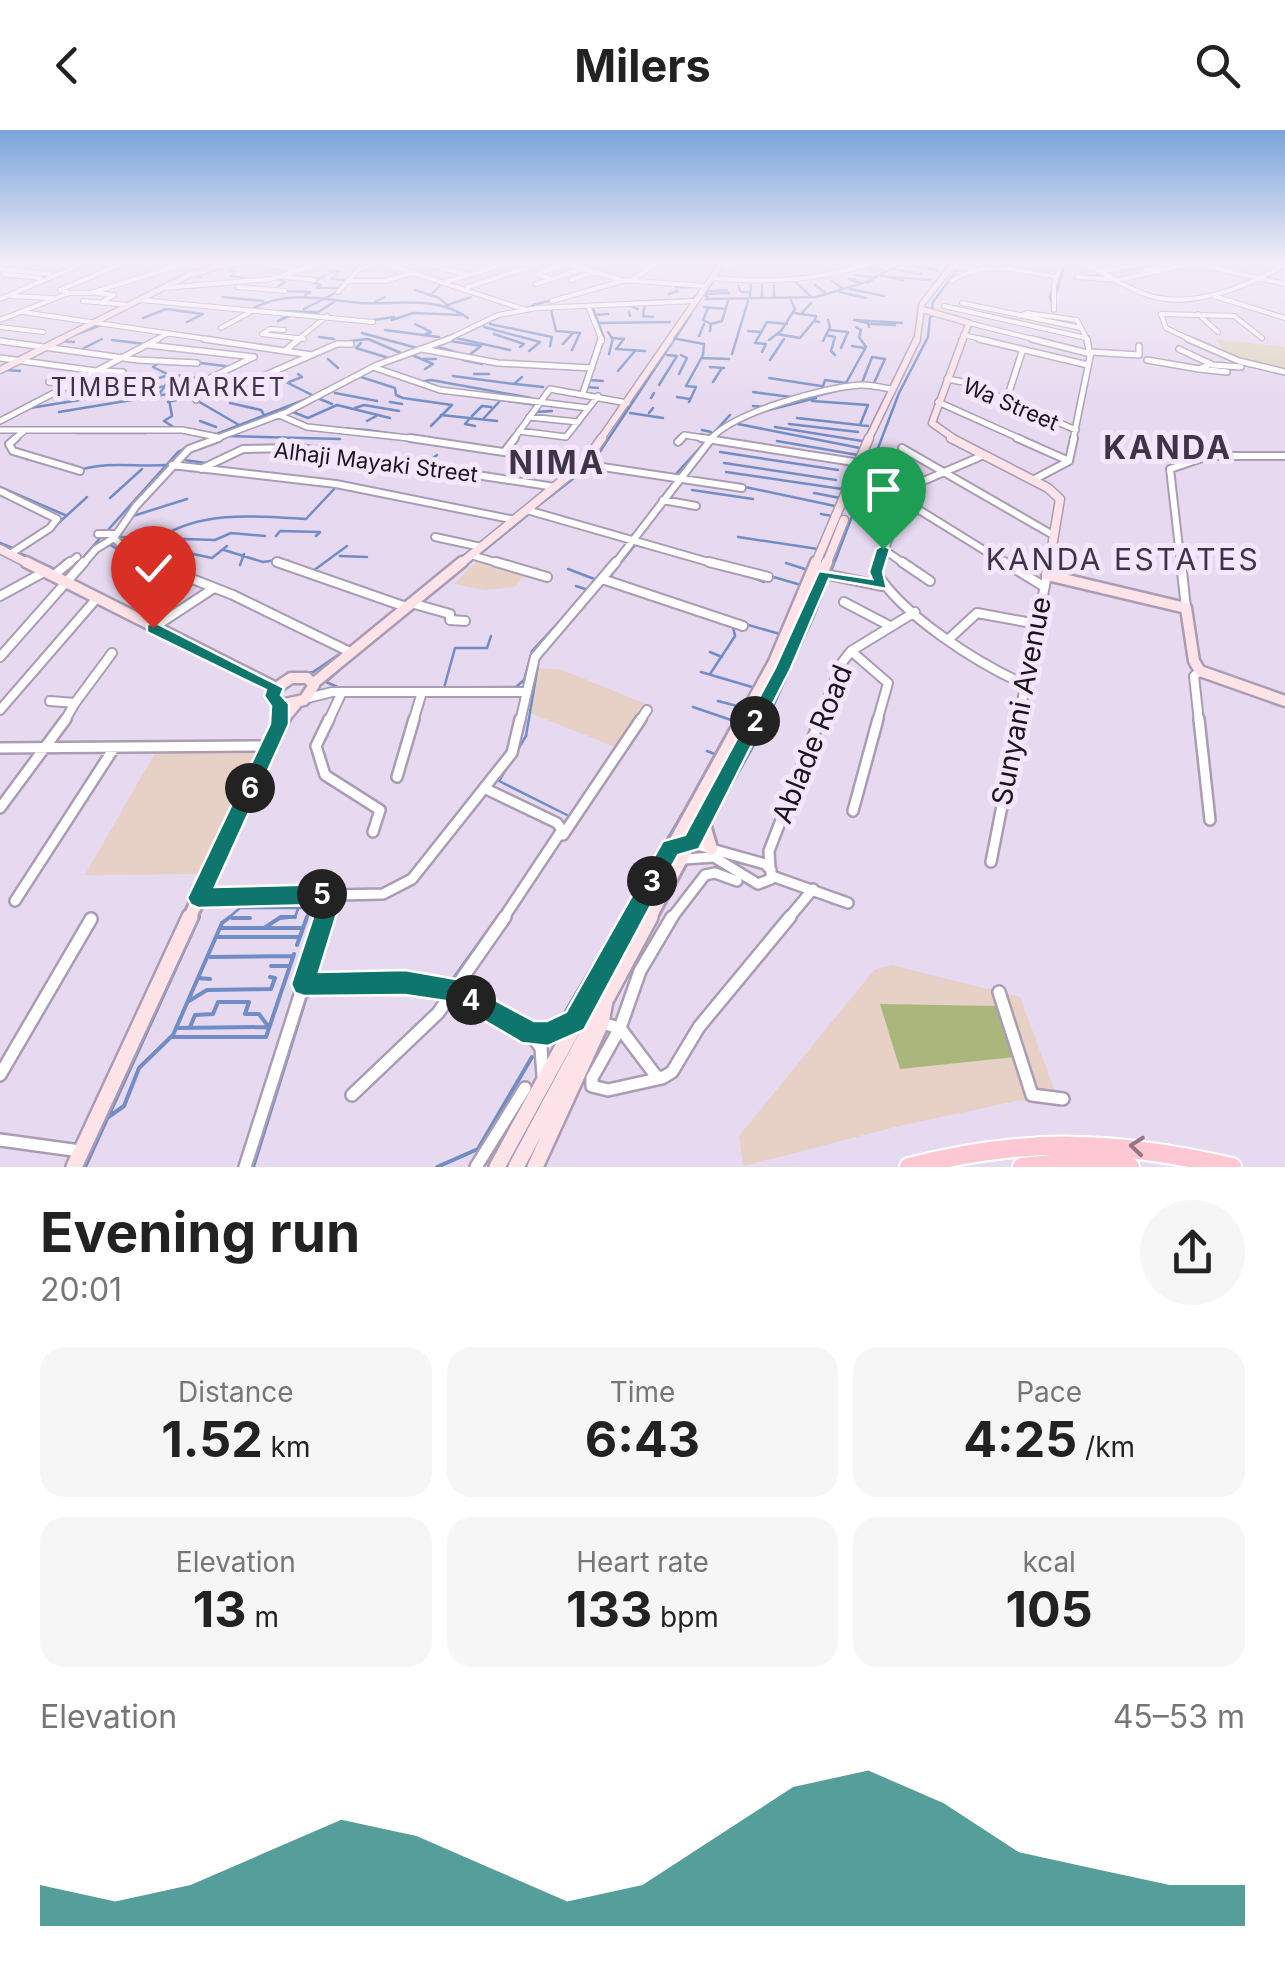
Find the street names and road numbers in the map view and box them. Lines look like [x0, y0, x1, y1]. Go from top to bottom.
street label: Wa Street [959, 372, 1063, 436]
street label: Alhaji Mayaki Street [273, 437, 479, 487]
street label: Sunyani Avenue [984, 594, 1058, 808]
street label: Ablade Road [765, 660, 859, 828]

